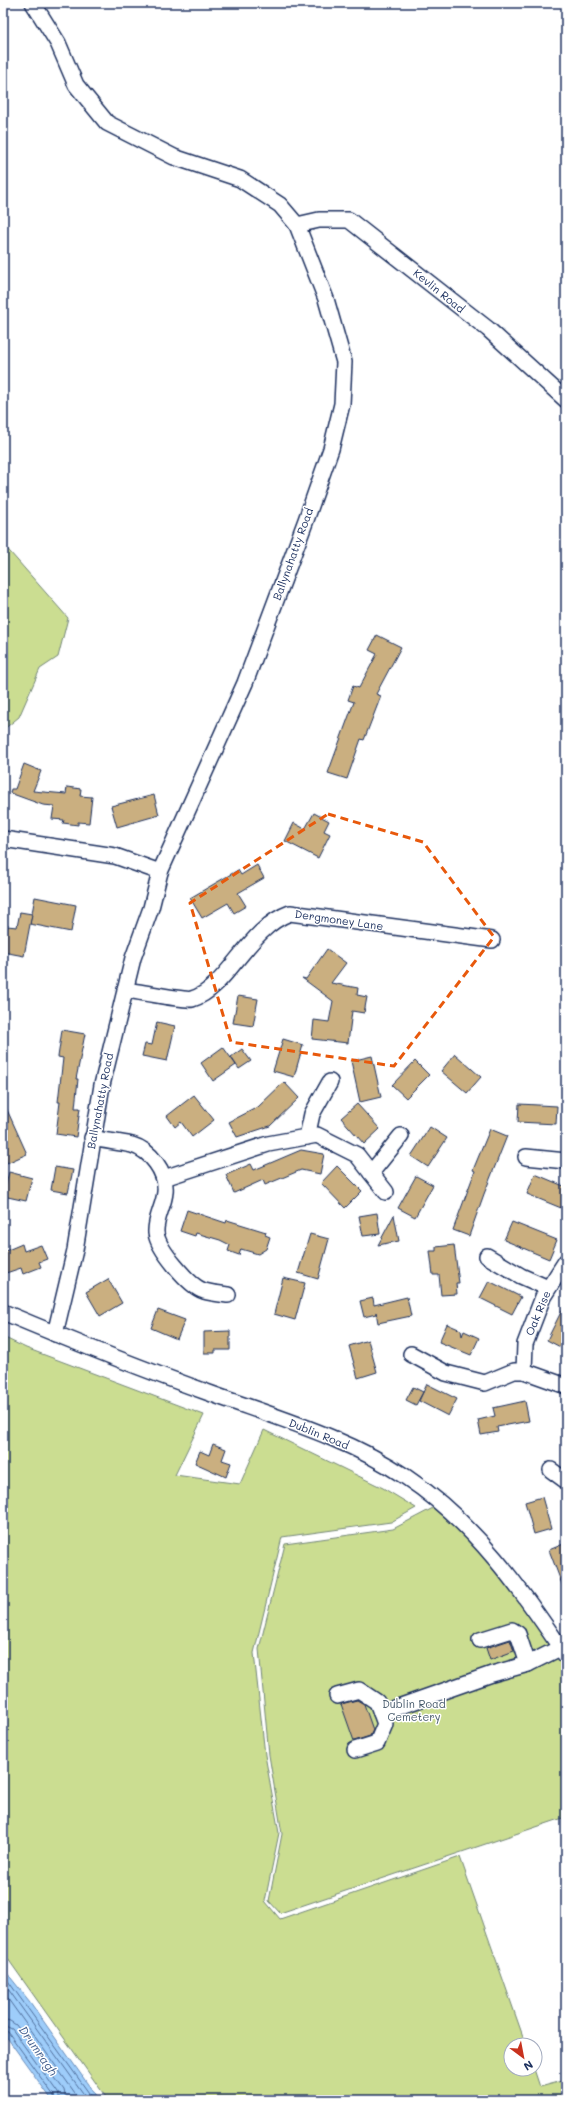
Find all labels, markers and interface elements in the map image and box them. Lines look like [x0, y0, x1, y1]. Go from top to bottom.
street label: Kevlin Road [410, 265, 468, 316]
street label: Ballynahatty Road [269, 506, 316, 602]
street label: Dergmoney Lane [294, 906, 384, 933]
street label: Ballynahatty Road [83, 1052, 116, 1150]
street label: Oak Rise [521, 1288, 554, 1338]
street label: Dublin Road [287, 1415, 352, 1452]
park label: Dublin Road Cemetery [382, 1696, 446, 1724]
water label: Drumragh [16, 2022, 62, 2079]
north arrow [503, 2037, 543, 2077]
text: N [521, 2057, 536, 2074]

